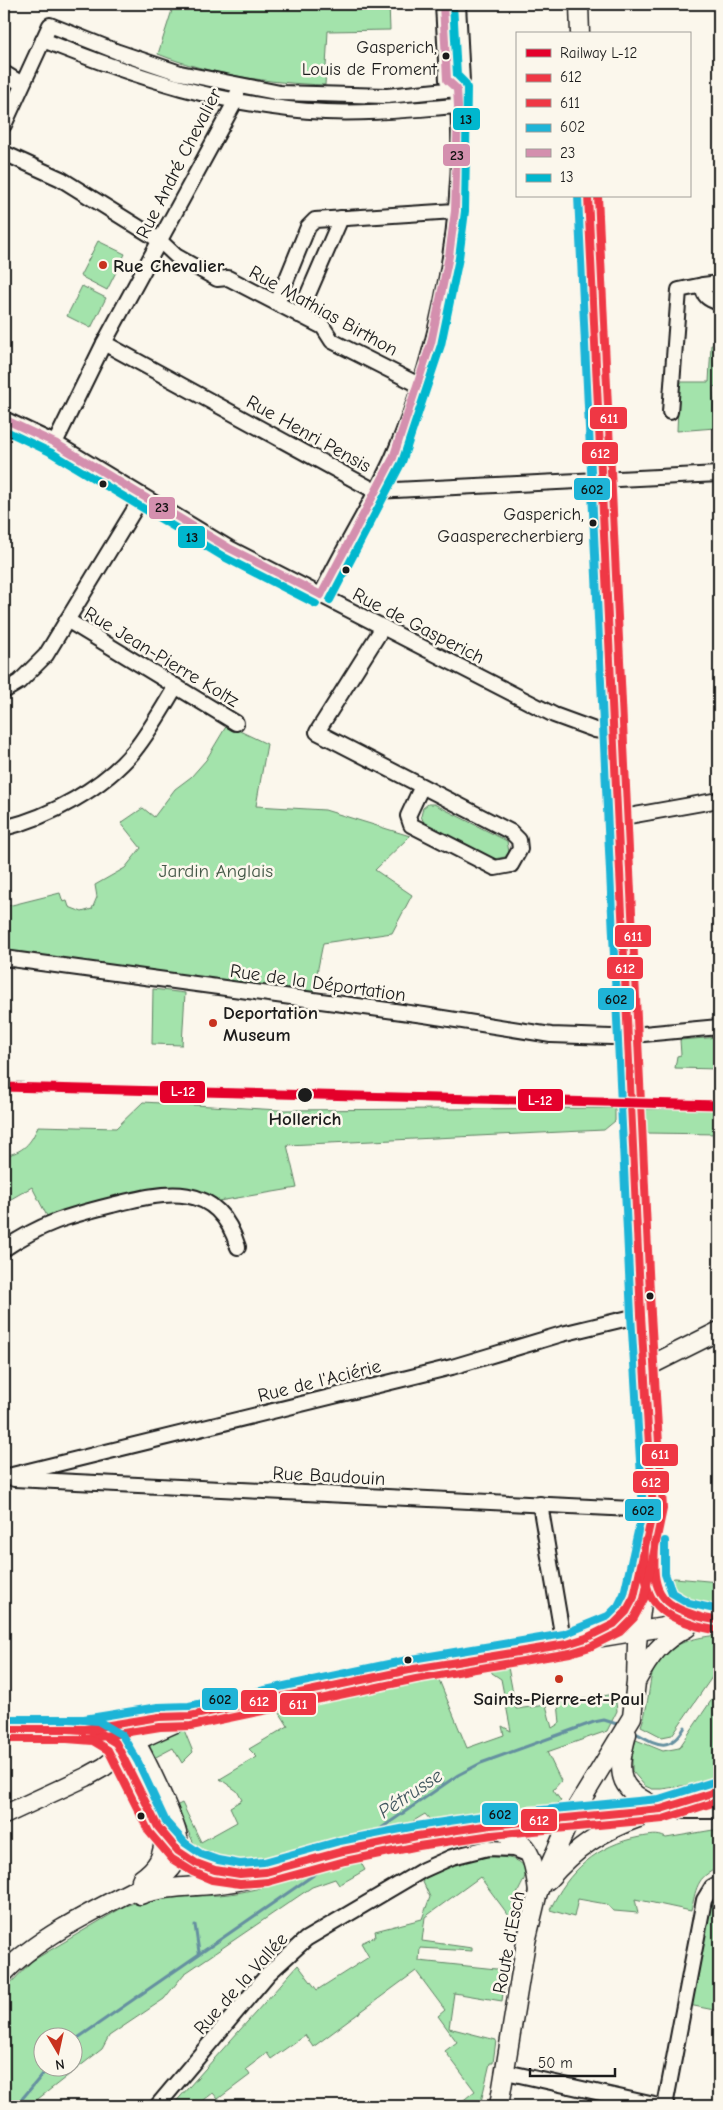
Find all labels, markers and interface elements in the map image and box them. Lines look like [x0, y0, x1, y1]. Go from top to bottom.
legend [516, 32, 690, 198]
place label: Gasperich, Louis de Froment [302, 37, 438, 80]
text: Railway L-12 [560, 44, 637, 62]
marker: Gasperich, Louis de Froment [441, 51, 451, 61]
text: 612 [560, 68, 582, 86]
street label: Rue André Chevalier [131, 84, 226, 242]
text: 611 [560, 94, 580, 112]
line badge: 13 [452, 107, 481, 131]
text: 13 [460, 111, 472, 128]
text: 602 [560, 118, 585, 136]
line badge: 23 [442, 143, 471, 167]
text: 23 [560, 144, 575, 162]
text: 23 [450, 147, 464, 164]
text: 13 [560, 168, 574, 186]
place label: Rue Chevalier [113, 255, 225, 277]
marker: Rue Chevalier [97, 259, 109, 271]
street label: Rue Mathias Birthon [245, 261, 402, 361]
street label: Rue Henri Pensis [242, 391, 375, 477]
line badge: 611 [589, 406, 628, 430]
text: 611 [600, 410, 618, 427]
line badge: 612 [581, 441, 619, 465]
text: 612 [590, 445, 610, 462]
line badge: 602 [573, 477, 611, 501]
unlabelled marker [98, 479, 108, 489]
text: 602 [581, 481, 603, 498]
line badge: 23 [148, 496, 176, 520]
text: 23 [155, 499, 169, 516]
place label: Gasperich, Gaasperecherbierg [437, 504, 584, 547]
marker: Gasperich, Gaasperecherbierg [588, 518, 598, 528]
line badge: 13 [177, 525, 206, 549]
text: 13 [186, 529, 198, 546]
unlabelled marker [341, 565, 351, 575]
street label: Rue de Gasperich [349, 583, 488, 669]
street label: Rue Jean-Pierre Koltz [80, 602, 243, 712]
park label: Jardin Anglais [159, 860, 273, 882]
line badge: 611 [614, 924, 652, 948]
text: 611 [624, 928, 642, 945]
line badge: 612 [606, 956, 644, 980]
street label: Rue de la Déportation [229, 960, 407, 1006]
text: 612 [615, 960, 635, 977]
line badge: 602 [597, 987, 635, 1011]
text: 602 [605, 991, 627, 1008]
place label: Deportation Museum [223, 1002, 318, 1046]
marker: Deportation Museum [207, 1017, 219, 1029]
line badge: L-12 [159, 1080, 206, 1104]
text: L-12 [171, 1083, 195, 1100]
marker: Hollerich [296, 1086, 314, 1104]
line badge: L-12 [517, 1088, 564, 1112]
text: L-12 [528, 1092, 552, 1109]
place label: Hollerich [269, 1108, 341, 1130]
unlabelled marker [645, 1291, 655, 1301]
street label: Rue de l'Aciérie [255, 1355, 383, 1407]
line badge: 611 [641, 1443, 679, 1467]
text: 611 [651, 1446, 669, 1463]
street label: Rue Baudouin [272, 1462, 386, 1490]
line badge: 612 [632, 1470, 670, 1494]
text: 612 [641, 1474, 661, 1491]
line badge: 602 [624, 1498, 662, 1522]
text: 602 [632, 1502, 654, 1519]
unlabelled marker [403, 1655, 413, 1665]
marker: Saints-Pierre-et-Paul [553, 1673, 565, 1685]
line badge: 602 [201, 1687, 239, 1711]
place label: Saints-Pierre-et-Paul [473, 1688, 645, 1710]
line badge: 612 [240, 1689, 278, 1713]
text: 602 [209, 1691, 231, 1708]
line badge: 611 [279, 1692, 317, 1716]
text: 612 [249, 1693, 269, 1710]
text: 611 [289, 1696, 307, 1713]
water label: Pétrusse [374, 1764, 447, 1823]
line badge: 602 [481, 1802, 519, 1826]
text: 602 [489, 1806, 511, 1823]
line badge: 612 [520, 1808, 558, 1832]
unlabelled marker [136, 1811, 146, 1821]
text: 612 [529, 1812, 549, 1829]
street label: Route d'Esch [488, 1889, 530, 1995]
street label: Rue de la Vallée [189, 1928, 292, 2039]
north arrow [32, 2028, 82, 2078]
scale bar [530, 2045, 616, 2077]
text: 50 m [538, 2054, 573, 2072]
text: N [54, 2055, 66, 2073]

